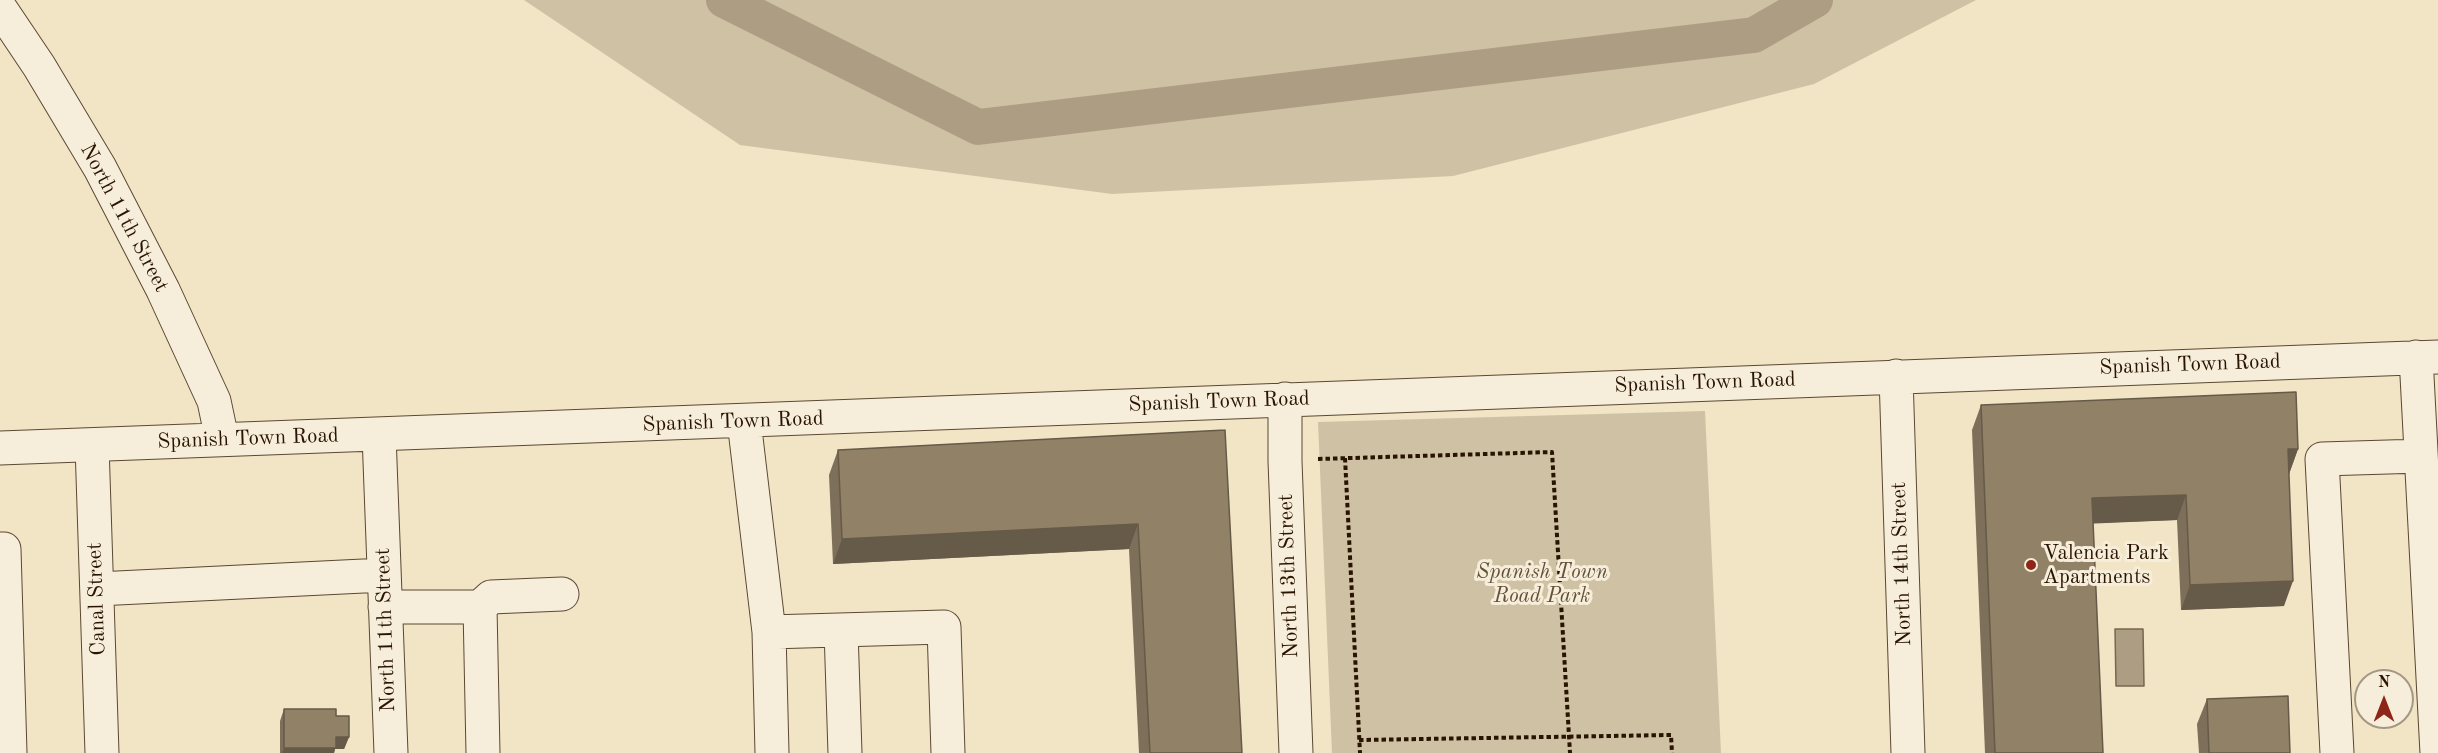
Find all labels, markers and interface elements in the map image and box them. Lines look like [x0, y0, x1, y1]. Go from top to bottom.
street label: North 11th Street [74, 139, 174, 297]
street label: Spanish Town Road [2099, 349, 2281, 381]
street label: Spanish Town Road [1614, 367, 1796, 399]
street label: Spanish Town Road [1128, 386, 1310, 418]
street label: Spanish Town Road [642, 406, 824, 438]
street label: Spanish Town Road [157, 423, 339, 455]
street label: North 14th Street [1887, 481, 1917, 647]
street label: North 13th Street [1274, 493, 1304, 659]
place label: Valencia Park Apartments [2043, 540, 2169, 590]
street label: Canal Street [82, 542, 112, 656]
street label: North 11th Street [371, 547, 401, 713]
marker: Valencia Park Apartments [2024, 558, 2038, 572]
park label: Spanish Town Road Park [1476, 559, 1608, 609]
north arrow [2354, 669, 2414, 729]
text: N [2378, 675, 2390, 691]

